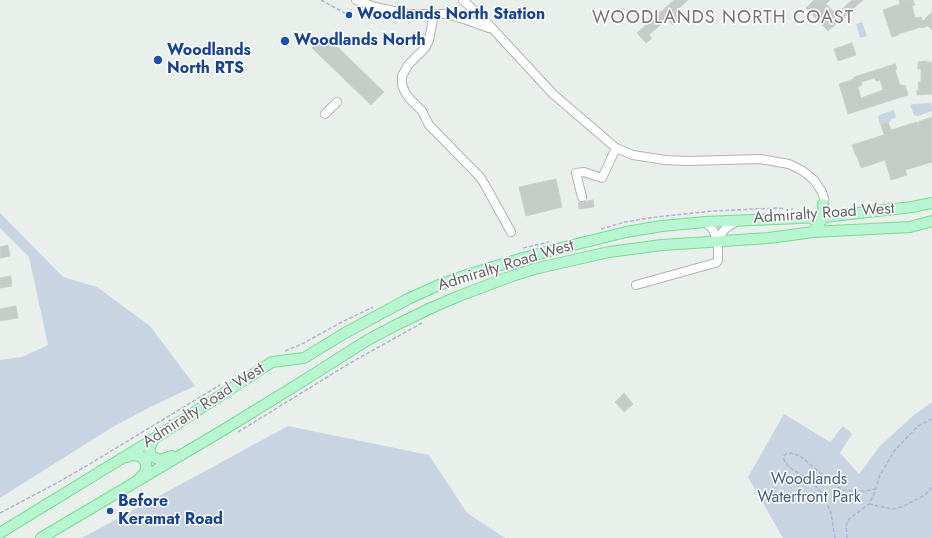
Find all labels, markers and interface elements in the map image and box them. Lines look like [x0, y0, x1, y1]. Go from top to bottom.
place label: Woodlands North Station [357, 5, 545, 25]
district label: WOODLANDS NORTH COAST [592, 8, 854, 30]
marker: Woodlands North Station [344, 10, 354, 20]
place label: Woodlands North [294, 31, 426, 51]
marker: Woodlands North [279, 35, 291, 47]
place label: Woodlands North RTS [167, 41, 251, 79]
marker: Woodlands North RTS [152, 54, 164, 66]
street label: Admiralty Road West [753, 199, 895, 229]
street label: Admiralty Road West [436, 236, 576, 296]
street label: Admiralty Road West [140, 359, 268, 453]
park label: Woodlands Waterfront Park [757, 470, 861, 508]
place label: Before Keramat Road [118, 492, 223, 530]
marker: Before Keramat Road [105, 506, 115, 516]

